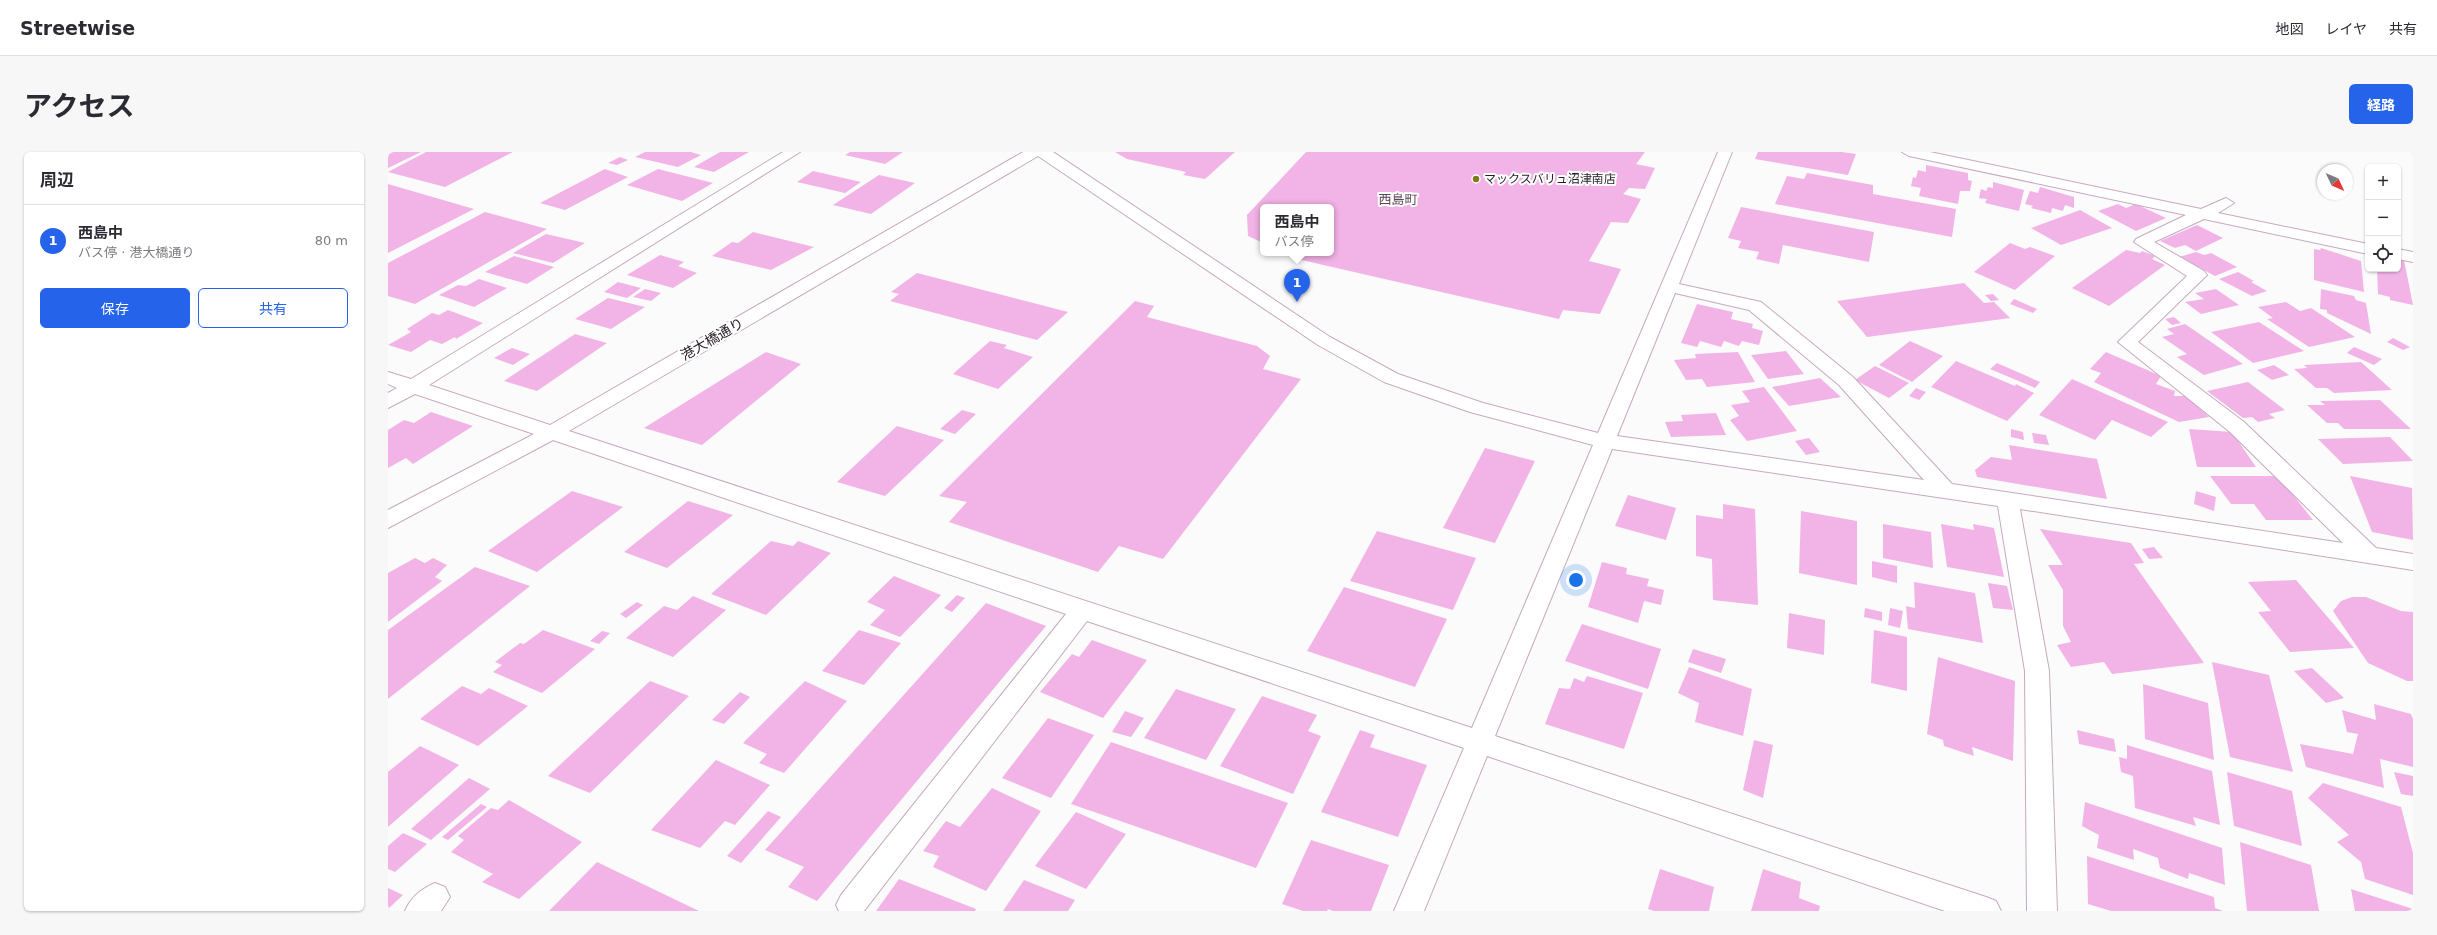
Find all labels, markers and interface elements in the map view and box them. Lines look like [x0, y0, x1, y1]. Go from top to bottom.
text: Streetwise [20, 17, 135, 39]
text: 地図 [2275, 21, 2303, 37]
text: レイヤ [2325, 21, 2367, 37]
text: 共有 [2389, 21, 2417, 37]
button: 経路 [2349, 84, 2413, 124]
text: アクセス [24, 90, 135, 123]
north arrow [2317, 164, 2353, 200]
map controls [2365, 164, 2401, 272]
button: + [2365, 164, 2401, 200]
text: 周辺 [40, 170, 74, 190]
place label: マックスバリュ沼津南店 [1484, 172, 1616, 186]
marker: マックスバリュ沼津南店 [1471, 174, 1481, 184]
district label: 西島町 [1378, 192, 1418, 207]
button: − [2365, 200, 2401, 236]
popup [1260, 204, 1334, 256]
text: 西島中 [1274, 213, 1320, 231]
text: 西島中 [78, 224, 123, 242]
text: 1 [48, 233, 58, 248]
text: 80 m [315, 233, 348, 248]
text: バス停 [1274, 234, 1314, 249]
button: locate [2365, 236, 2401, 272]
text: バス停 · 港大橋通り [78, 245, 194, 260]
pin: 1 [1284, 269, 1310, 302]
button: 保存 [40, 288, 190, 328]
button: 共有 [198, 288, 348, 328]
street label: 港大橋通り [678, 315, 746, 363]
your location [1566, 570, 1586, 590]

